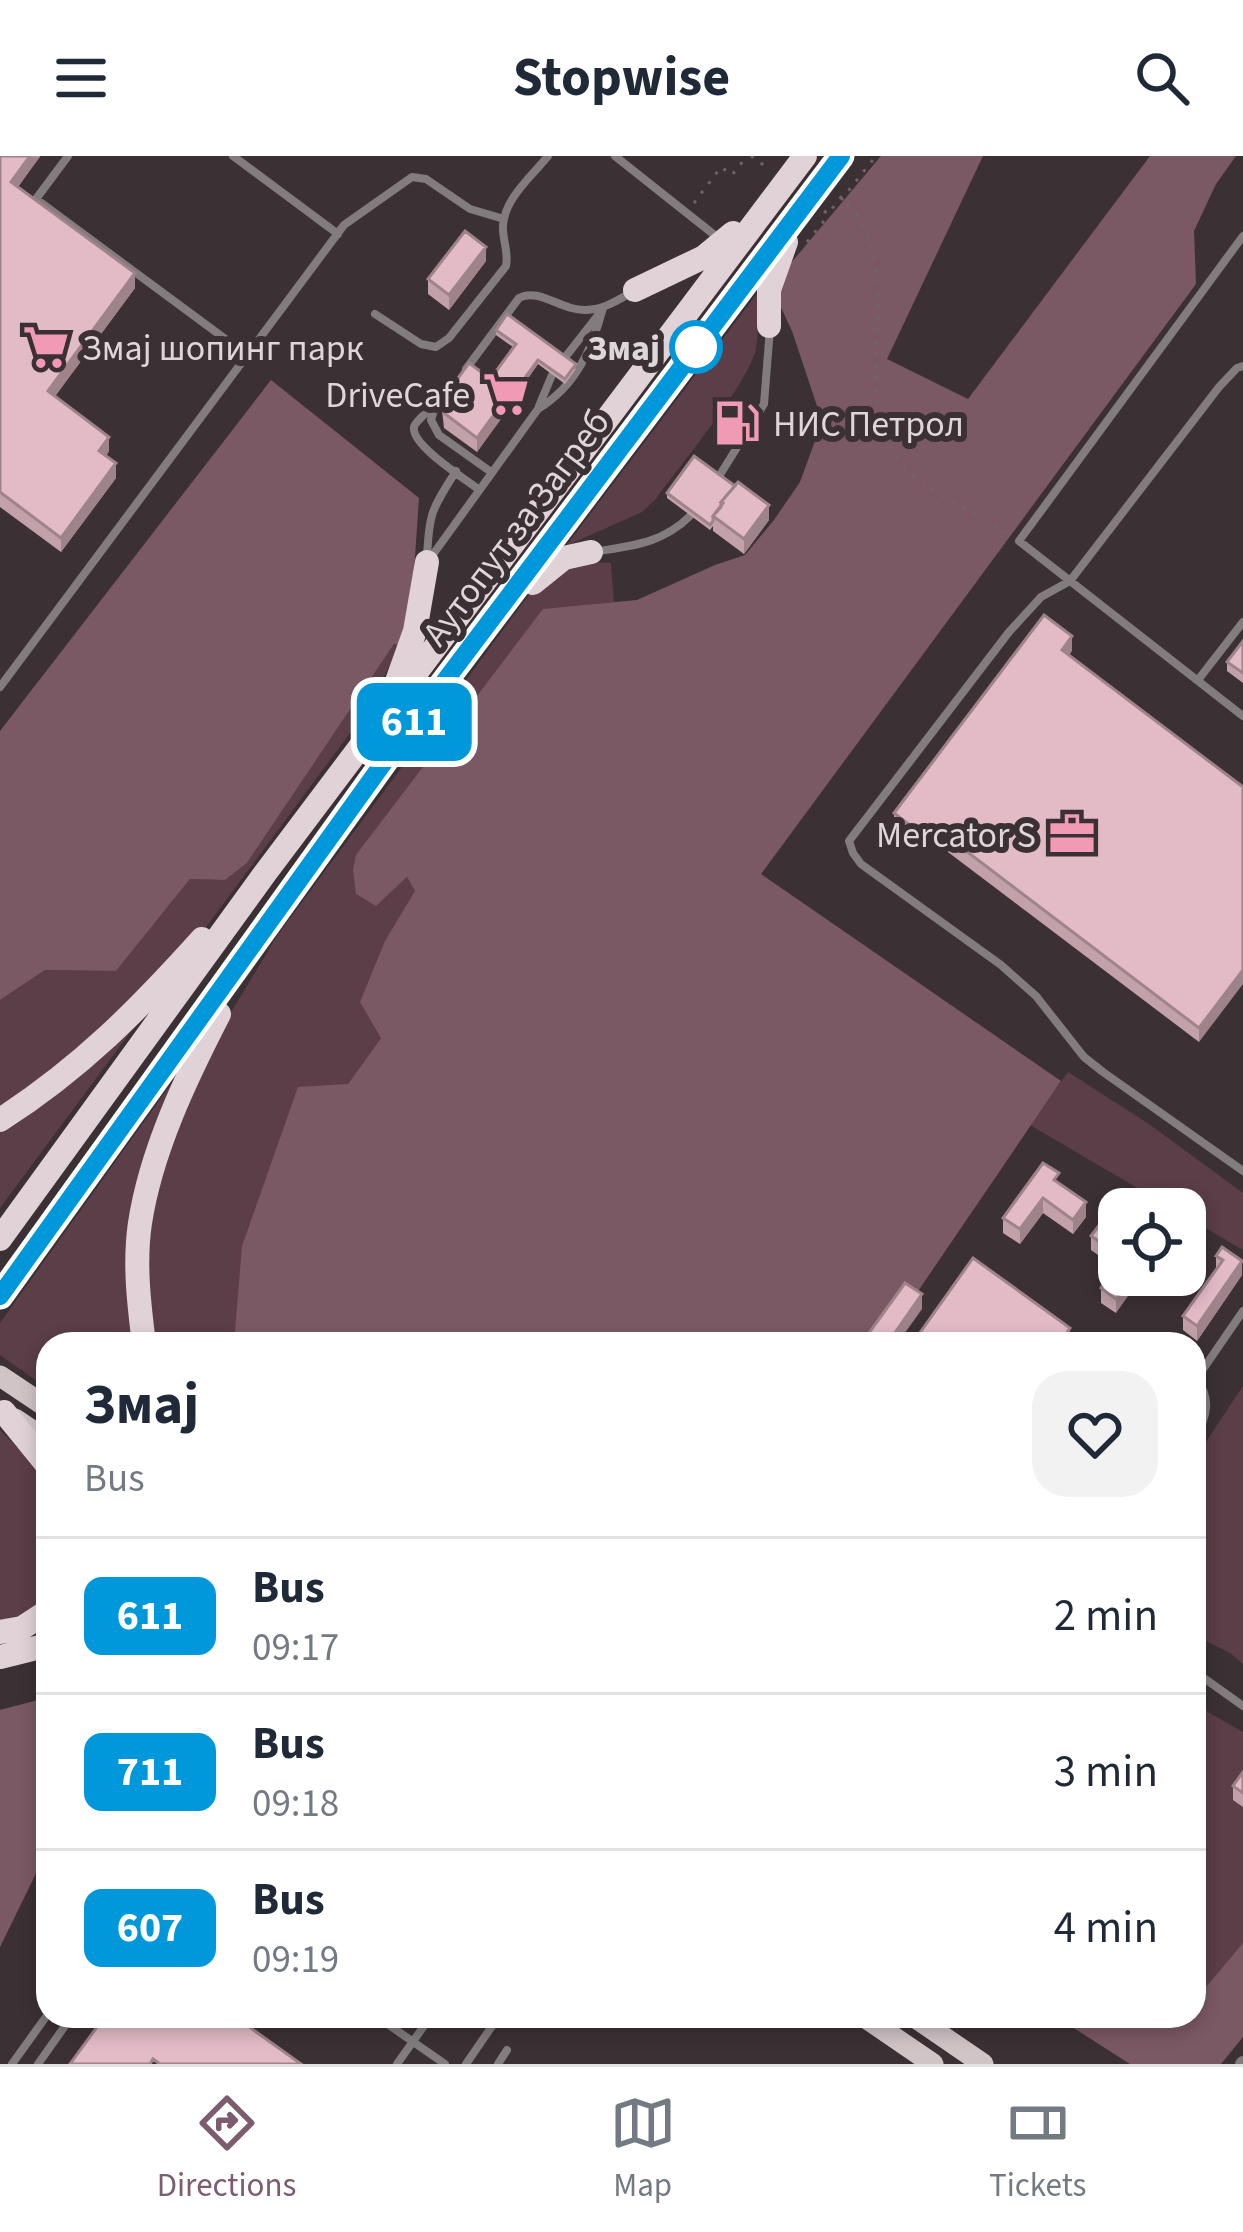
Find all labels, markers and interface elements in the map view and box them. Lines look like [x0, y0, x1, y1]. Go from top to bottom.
text: Stopwise [513, 40, 730, 117]
icon: menu [48, 45, 114, 111]
icon: search [1129, 45, 1195, 111]
supermarket icon: Змај шопинг парк [21, 322, 71, 372]
marker: Змај [671, 322, 721, 372]
place label: Змај шопинг парк [82, 323, 364, 374]
place label: Змај [587, 323, 660, 374]
supermarket icon: DriveCafe [481, 369, 531, 419]
place label: DriveCafe [325, 370, 470, 421]
fuel station icon: НИС Петрол [712, 398, 762, 448]
street label: Аутопут за Загреб [410, 399, 622, 657]
place label: НИС Петрол [773, 399, 964, 450]
line badge: 611 [345, 683, 483, 761]
text: 611 [381, 692, 447, 752]
office icon: Mercator S [1047, 809, 1097, 859]
place label: Mercator S [876, 810, 1036, 861]
map controls [1098, 1188, 1206, 1296]
button: locate [1098, 1188, 1206, 1296]
text: Змај [84, 1365, 199, 1446]
button: heart [1032, 1371, 1158, 1497]
text: Bus [84, 1451, 145, 1507]
text: Bus [252, 1556, 325, 1620]
text: 2 min [1054, 1584, 1158, 1648]
text: 611 [117, 1586, 183, 1646]
text: 09:17 [252, 1620, 339, 1676]
text: Bus [252, 1712, 325, 1776]
text: 3 min [1054, 1740, 1158, 1804]
text: 711 [117, 1742, 183, 1802]
text: 09:18 [252, 1776, 339, 1832]
text: Bus [252, 1868, 325, 1932]
text: 4 min [1054, 1896, 1158, 1960]
text: 607 [117, 1898, 183, 1958]
text: 09:19 [252, 1932, 339, 1988]
tab: Directions [157, 2090, 296, 2209]
tab: Map [610, 2090, 676, 2209]
tab: Tickets [989, 2090, 1086, 2209]

